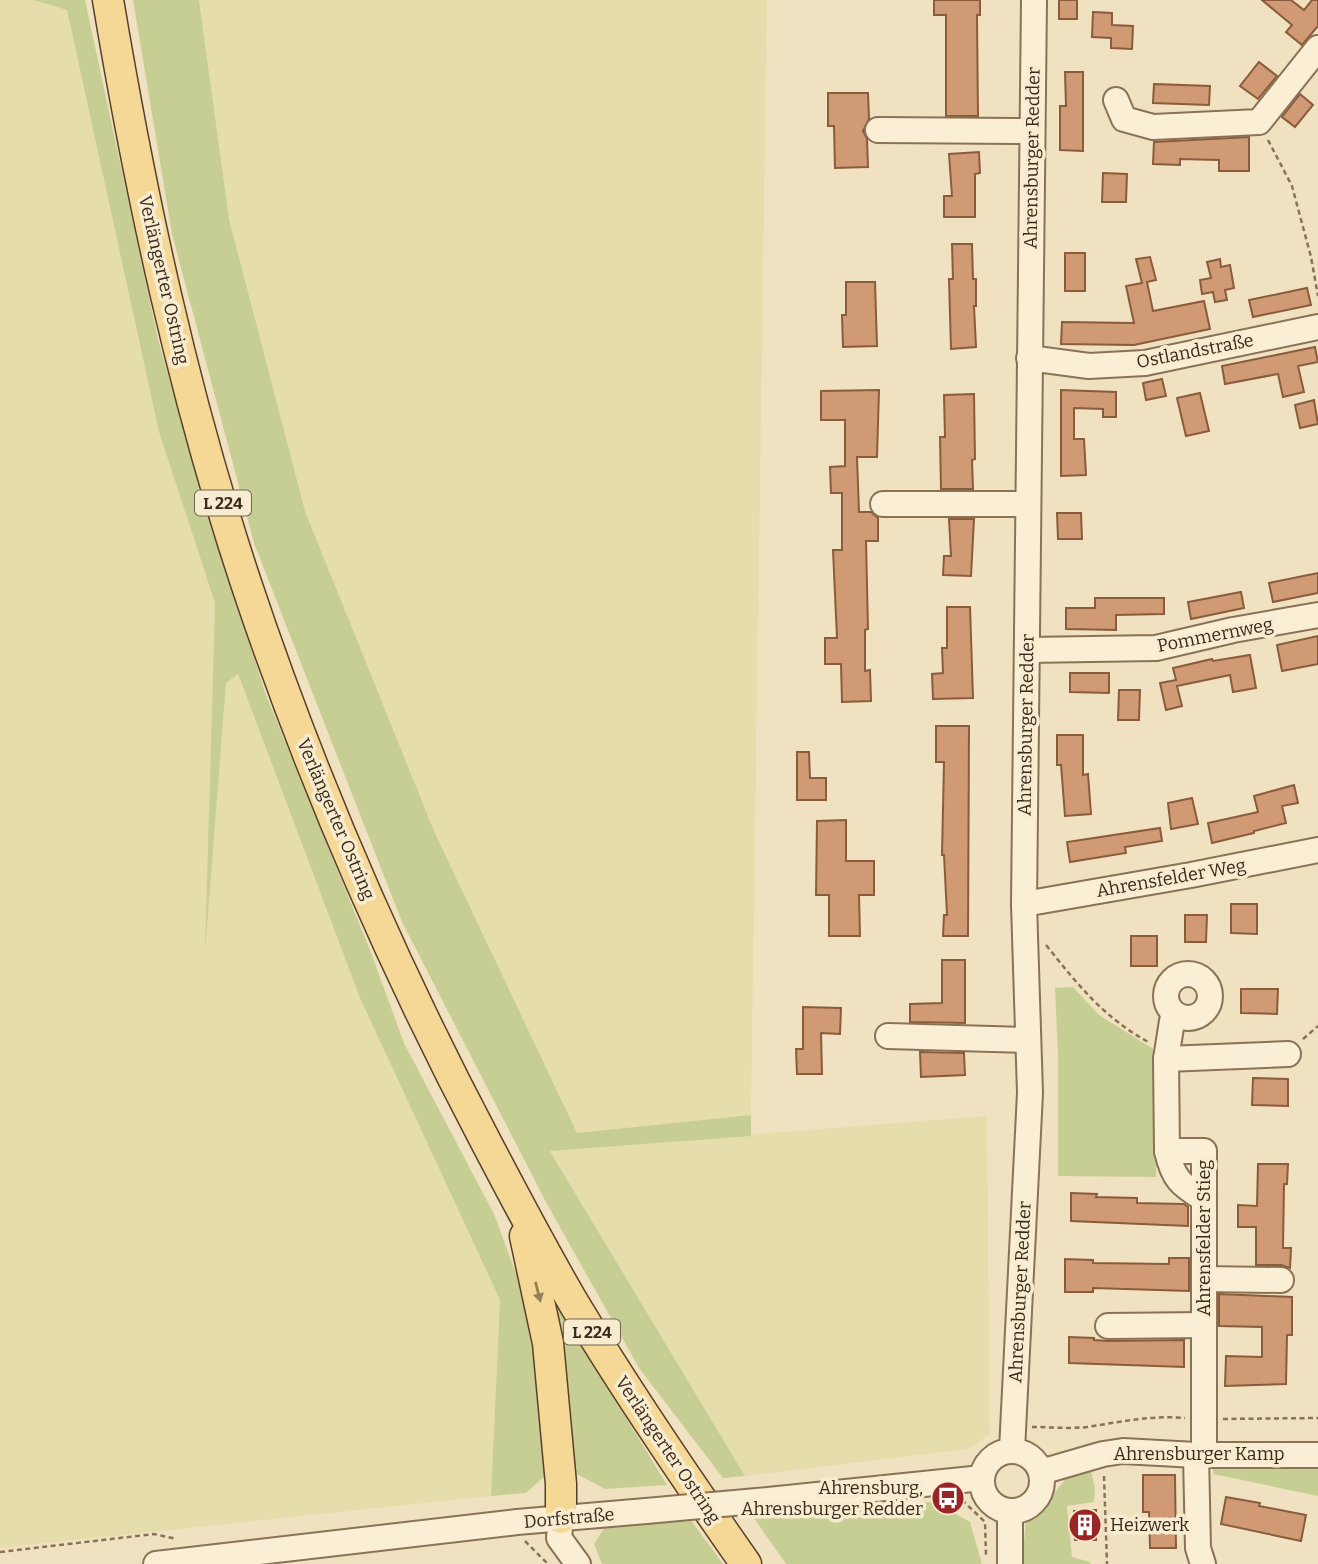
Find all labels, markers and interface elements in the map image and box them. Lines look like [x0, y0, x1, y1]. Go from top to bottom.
street label: Ahrensburger Redder [1019, 67, 1045, 249]
street label: Verlängerter Ostring [134, 193, 194, 367]
street label: Ostlandstraße [1135, 329, 1255, 373]
road number: L 224 [195, 490, 251, 516]
street label: Pommernweg [1155, 613, 1275, 657]
street label: Ahrensburger Redder [1013, 634, 1039, 816]
street label: Verlängerter Ostring [292, 735, 380, 903]
street label: Ahrensfelder Weg [1095, 854, 1247, 902]
street label: Ahrensfelder Stieg [1193, 1160, 1215, 1316]
street label: Ahrensburger Redder [1004, 1201, 1036, 1383]
one-way arrow [533, 1281, 544, 1303]
road number: L 224 [564, 1320, 620, 1344]
street label: Verlängerter Ostring [610, 1372, 726, 1528]
street label: Ahrensburger Kamp [1113, 1443, 1285, 1465]
place label: Ahrensburg, Ahrensburger Redder [741, 1477, 923, 1520]
bus stop icon: Ahrensburg, Ahrensburger Redder [929, 1479, 967, 1517]
street label: Dorfstraße [523, 1503, 615, 1533]
building icon: Heizwerk [1066, 1506, 1104, 1544]
place label: Heizwerk [1110, 1514, 1190, 1536]

